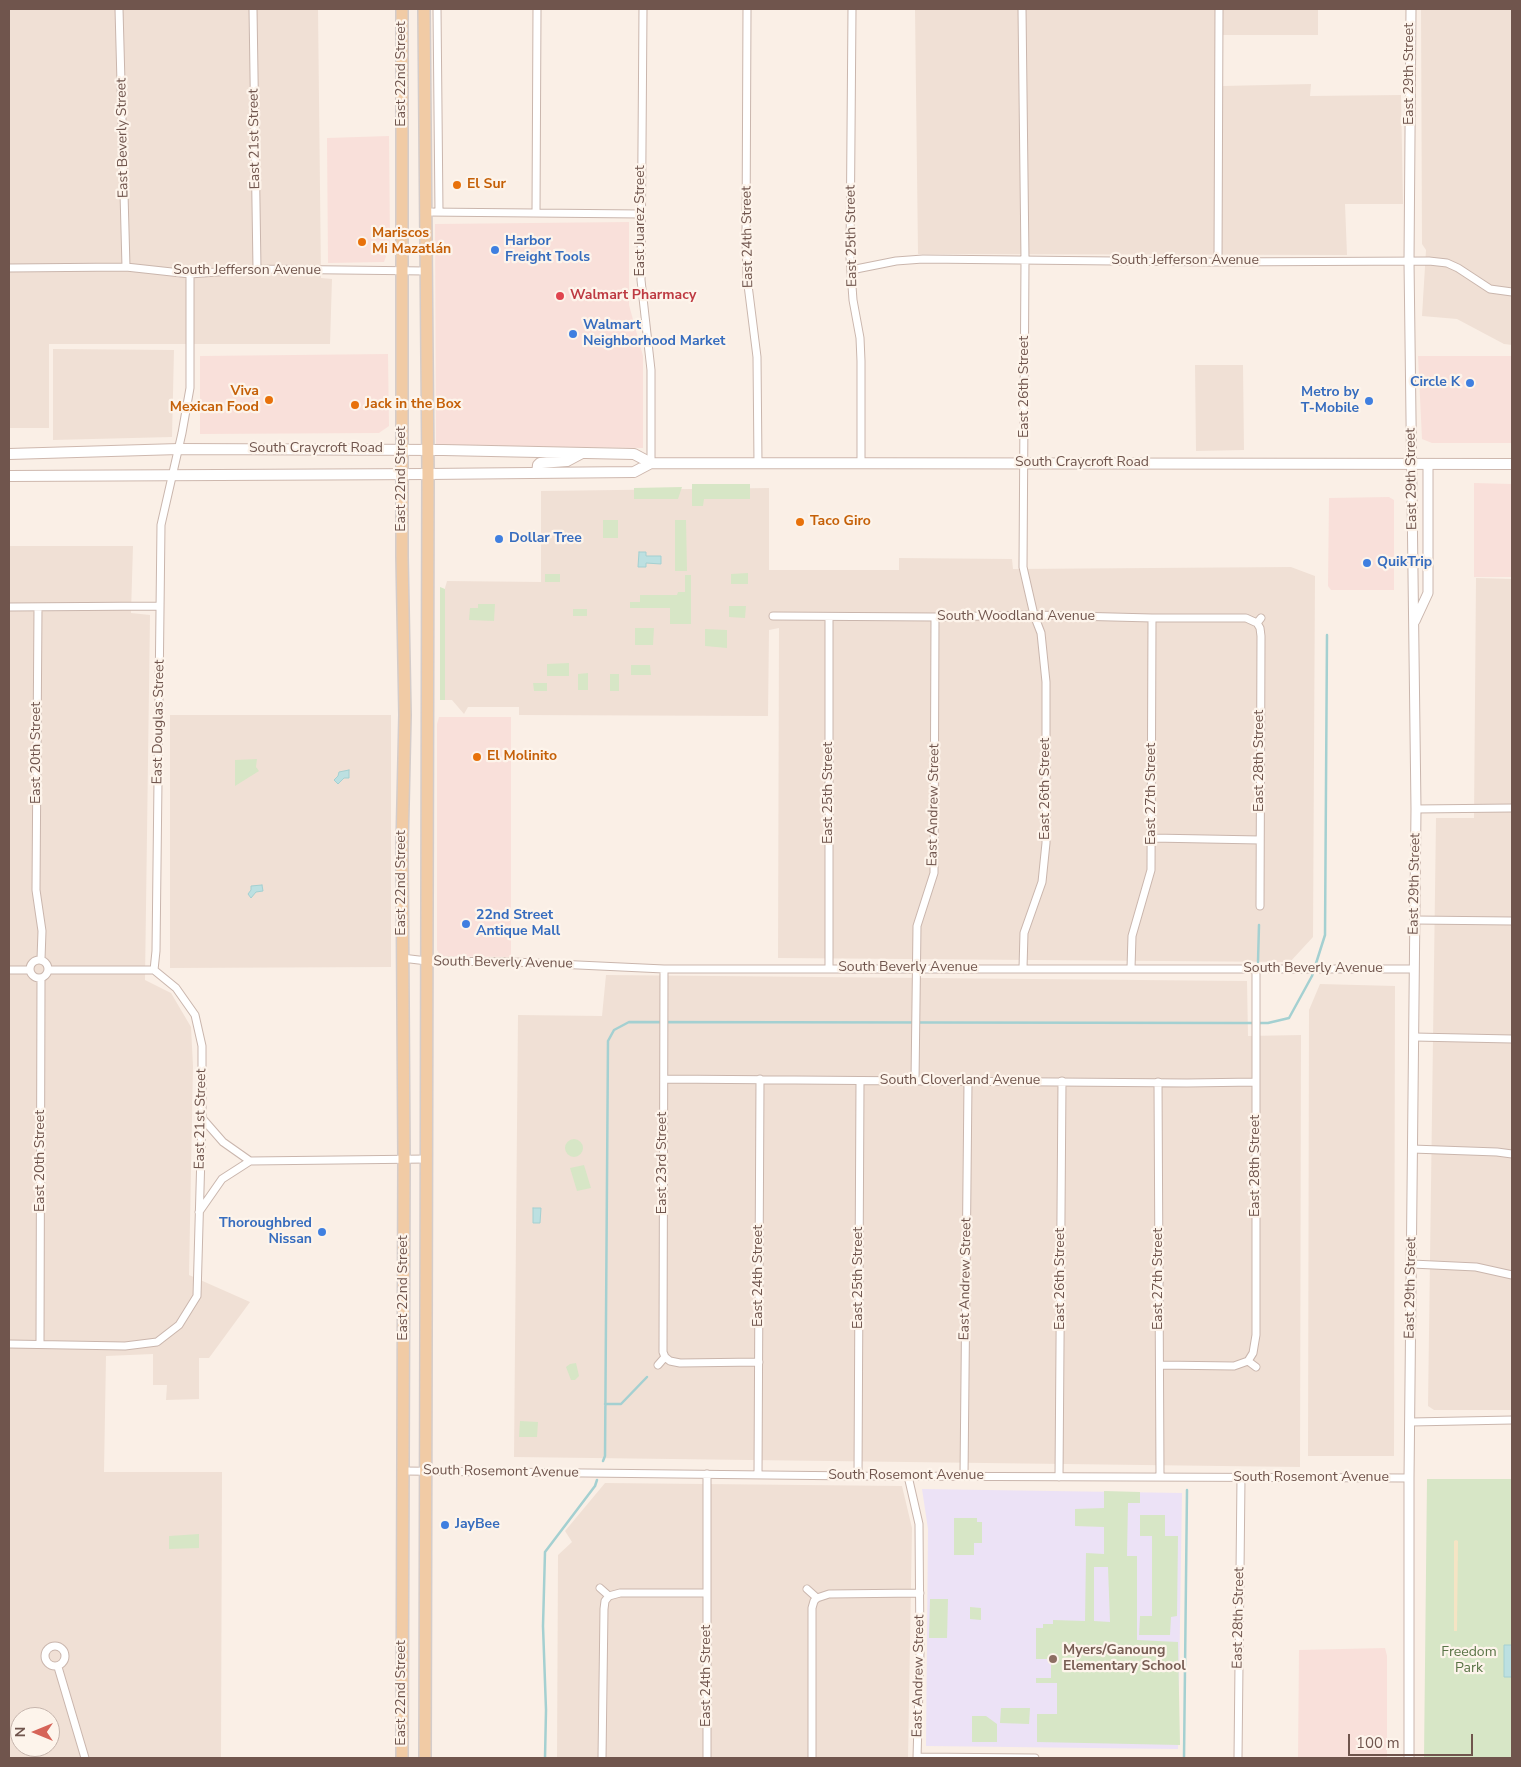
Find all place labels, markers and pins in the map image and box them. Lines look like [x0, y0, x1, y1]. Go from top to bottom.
place label: El Sur [467, 177, 506, 193]
marker: El Sur [451, 179, 463, 191]
place label: Mariscos Mi Mazatlán [372, 226, 451, 258]
place label: Harbor Freight Tools [505, 234, 590, 266]
marker: Mariscos Mi Mazatlán [356, 236, 368, 248]
marker: Harbor Freight Tools [489, 244, 501, 256]
place label: Walmart Pharmacy [570, 288, 696, 304]
marker: Walmart Pharmacy [554, 290, 566, 302]
place label: Walmart Neighborhood Market [583, 318, 725, 351]
marker: Walmart Neighborhood Market [567, 328, 579, 340]
place label: Circle K [1410, 375, 1460, 391]
marker: Circle K [1464, 377, 1476, 389]
place label: Viva Mexican Food [170, 384, 259, 417]
place label: Metro by T-Mobile [1301, 385, 1359, 418]
marker: Viva Mexican Food [263, 394, 275, 406]
marker: Metro by T-Mobile [1363, 395, 1375, 407]
place label: Jack in the Box [365, 397, 461, 413]
marker: Jack in the Box [349, 399, 361, 411]
place label: Taco Giro [810, 514, 871, 530]
marker: Taco Giro [794, 516, 806, 528]
place label: Dollar Tree [509, 531, 582, 547]
marker: Dollar Tree [493, 533, 505, 545]
place label: QuikTrip [1377, 555, 1432, 571]
marker: QuikTrip [1361, 557, 1373, 569]
place label: El Molinito [487, 749, 557, 765]
marker: El Molinito [471, 751, 483, 763]
place label: 22nd Street Antique Mall [476, 908, 560, 940]
marker: 22nd Street Antique Mall [460, 918, 472, 930]
place label: Thoroughbred Nissan [219, 1216, 312, 1248]
marker: Thoroughbred Nissan [316, 1226, 328, 1238]
place label: JayBee [455, 1517, 500, 1533]
marker: JayBee [439, 1519, 451, 1531]
place label: Myers/Ganoung Elementary School [1063, 1643, 1186, 1675]
marker: Myers/Ganoung Elementary School [1047, 1653, 1059, 1665]

